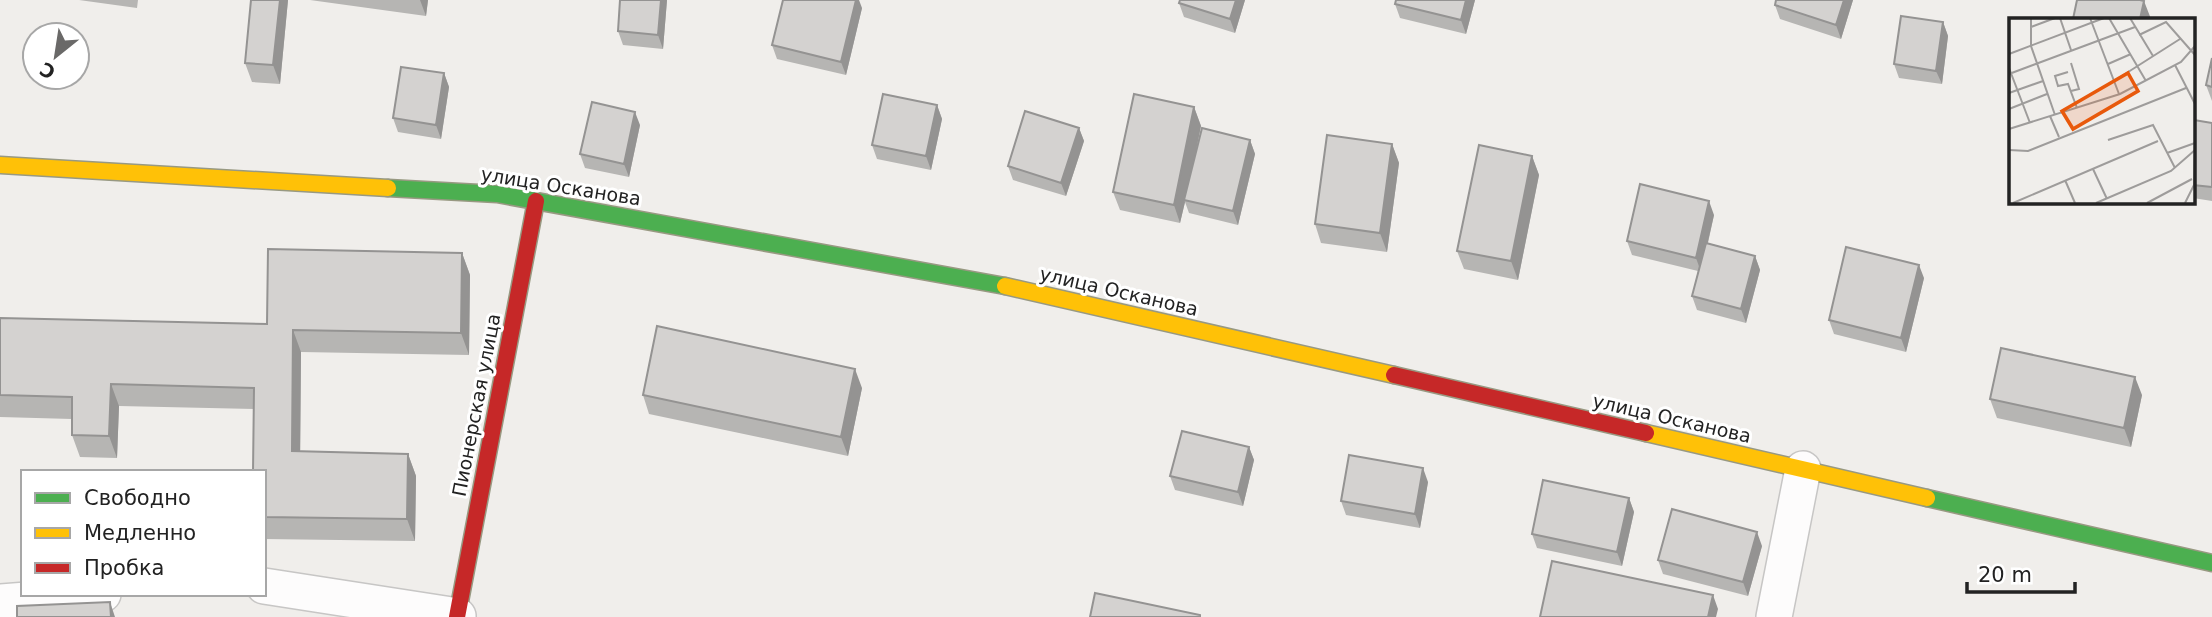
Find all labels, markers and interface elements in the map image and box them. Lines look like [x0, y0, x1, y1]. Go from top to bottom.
inset map [2009, 18, 2194, 203]
north arrow [21, 21, 91, 91]
text: С [36, 58, 59, 84]
street label: улица Осканова [479, 162, 643, 210]
street label: улица Осканова [1038, 262, 1200, 320]
street label: Пионерская улица [447, 312, 505, 498]
street label: улица Осканова [1591, 389, 1753, 447]
legend [21, 470, 266, 596]
text: Свободно [84, 486, 191, 510]
text: Медленно [84, 521, 196, 545]
scale bar [1967, 550, 2076, 594]
text: Пробка [84, 556, 164, 580]
text: 20 m [1978, 563, 2032, 587]

